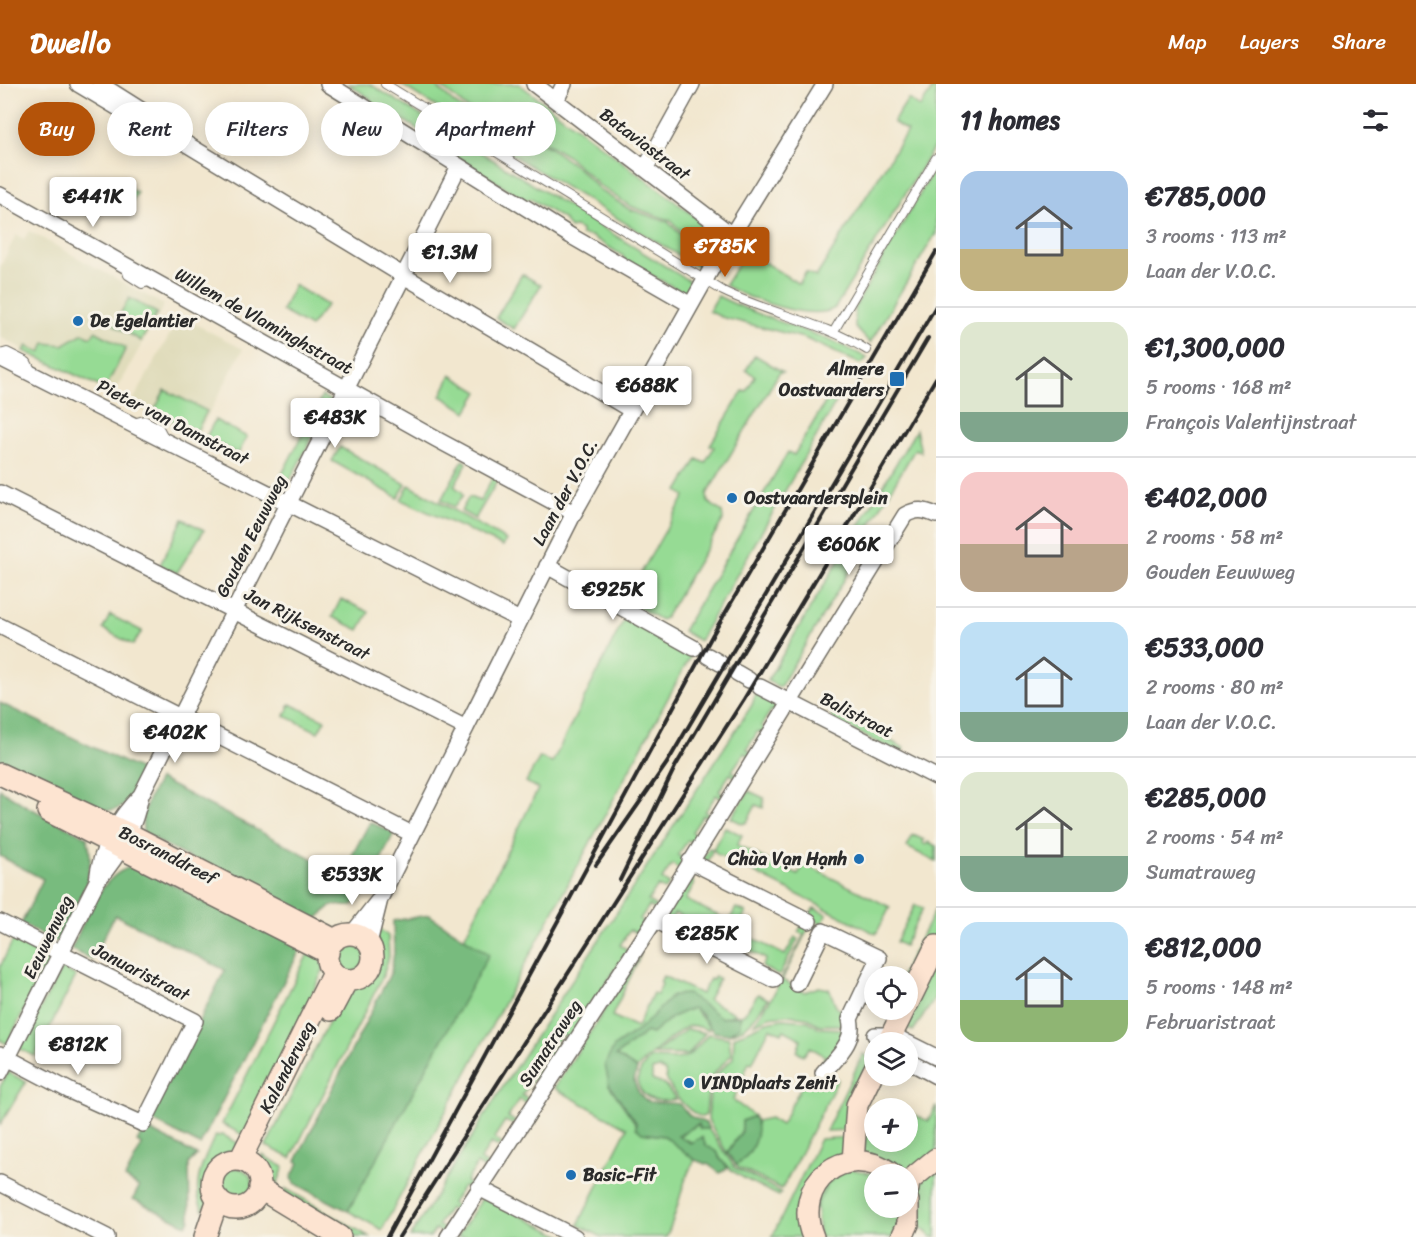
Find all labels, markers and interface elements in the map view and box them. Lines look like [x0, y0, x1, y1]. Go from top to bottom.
text: Dwello [30, 18, 111, 67]
text: Map [1168, 23, 1207, 61]
text: Layers [1240, 23, 1299, 61]
text: Share [1332, 23, 1386, 61]
text: 11 homes [960, 97, 1060, 143]
street label: Bataviastraat [592, 99, 698, 190]
chip: Buy [18, 102, 95, 156]
chip: Rent [107, 102, 193, 156]
chip: Filters [205, 102, 309, 156]
chip: New [321, 102, 403, 156]
chip: Apartment [415, 102, 556, 156]
icon: filters [1359, 104, 1392, 137]
text: €785,000 [1146, 173, 1266, 219]
pin: €441K [51, 177, 135, 228]
text: €441K [63, 179, 123, 214]
icon: home [1008, 195, 1080, 267]
text: 3 rooms · 113 m² [1146, 219, 1287, 254]
pin: €785K [683, 227, 767, 278]
text: €785K [694, 229, 756, 264]
pin: €1.3M [408, 233, 492, 284]
text: €1.3M [422, 235, 478, 270]
text: Laan der V.O.C. [1146, 254, 1277, 289]
street label: Willem de Vlaminghstraat [169, 259, 359, 384]
place label: De Egelantier [90, 305, 198, 337]
marker: De Egelantier [71, 314, 85, 328]
text: €1,300,000 [1146, 324, 1285, 370]
icon: home [1008, 346, 1080, 418]
place label: Almere Oostvaarders [779, 353, 885, 406]
pin: €688K [605, 366, 689, 417]
text: €688K [617, 368, 677, 403]
street label: Pieter van Damstraat [91, 370, 255, 475]
marker: Almere Oostvaarders [888, 370, 906, 388]
text: 5 rooms · 168 m² [1146, 370, 1292, 405]
pin: €483K [293, 398, 377, 449]
text: €483K [305, 400, 365, 435]
text: François Valentijnstraat [1146, 405, 1356, 440]
street label: Laan der V.O.C. [523, 432, 607, 552]
street label: Gouden Eeuwweg [206, 469, 296, 603]
text: €402,000 [1146, 474, 1267, 520]
place label: Oostvaardersplein [744, 482, 888, 514]
marker: Oostvaardersplein [725, 491, 739, 505]
icon: home [1008, 496, 1080, 568]
text: 2 rooms · 58 m² [1146, 520, 1283, 555]
pin: €606K [807, 525, 891, 576]
text: €606K [819, 527, 879, 562]
text: Gouden Eeuwweg [1146, 555, 1295, 590]
pin: €925K [571, 570, 655, 621]
text: €925K [582, 572, 644, 607]
street label: Jan Rijksenstraat [237, 578, 376, 670]
text: €533,000 [1146, 624, 1264, 670]
icon: home [1008, 646, 1080, 718]
text: 2 rooms · 80 m² [1146, 670, 1284, 705]
street label: Balistraat [814, 683, 900, 747]
text: Laan der V.O.C. [1146, 705, 1277, 740]
pin: €402K [133, 713, 217, 764]
text: €402K [144, 715, 206, 750]
text: €285,000 [1146, 774, 1266, 820]
icon: home [1008, 796, 1080, 868]
street label: Bosranddreef [113, 816, 226, 895]
text: 2 rooms · 54 m² [1146, 820, 1284, 855]
place label: Chùa Vạn Hạnh [727, 843, 848, 875]
marker: Chùa Vạn Hạnh [852, 852, 866, 866]
pin: €533K [310, 855, 394, 906]
text: Sumatraweg [1146, 855, 1256, 890]
text: €533K [322, 857, 382, 892]
street label: Eeuwenweg [14, 889, 82, 985]
pin: €285K [665, 914, 749, 965]
text: €285K [676, 916, 738, 951]
text: €812,000 [1146, 924, 1261, 970]
street label: Januaristraat [86, 933, 196, 1011]
icon: home [1008, 946, 1080, 1018]
map controls [864, 966, 918, 1218]
button: locate [864, 966, 918, 1020]
text: 5 rooms · 148 m² [1146, 970, 1293, 1005]
street label: Sumatraweg [510, 993, 590, 1093]
text: Februaristraat [1146, 1005, 1276, 1040]
street label: Kalenderweg [250, 1015, 324, 1119]
pin: €812K [36, 1025, 120, 1076]
text: €812K [49, 1027, 107, 1062]
button: layers [864, 1032, 918, 1086]
place label: VINDplaats Zenit [701, 1067, 838, 1099]
marker: VINDplaats Zenit [682, 1076, 696, 1090]
button: + [864, 1098, 918, 1152]
place label: Basic-Fit [583, 1159, 658, 1191]
button: − [864, 1164, 918, 1218]
marker: Basic-Fit [564, 1168, 578, 1182]

